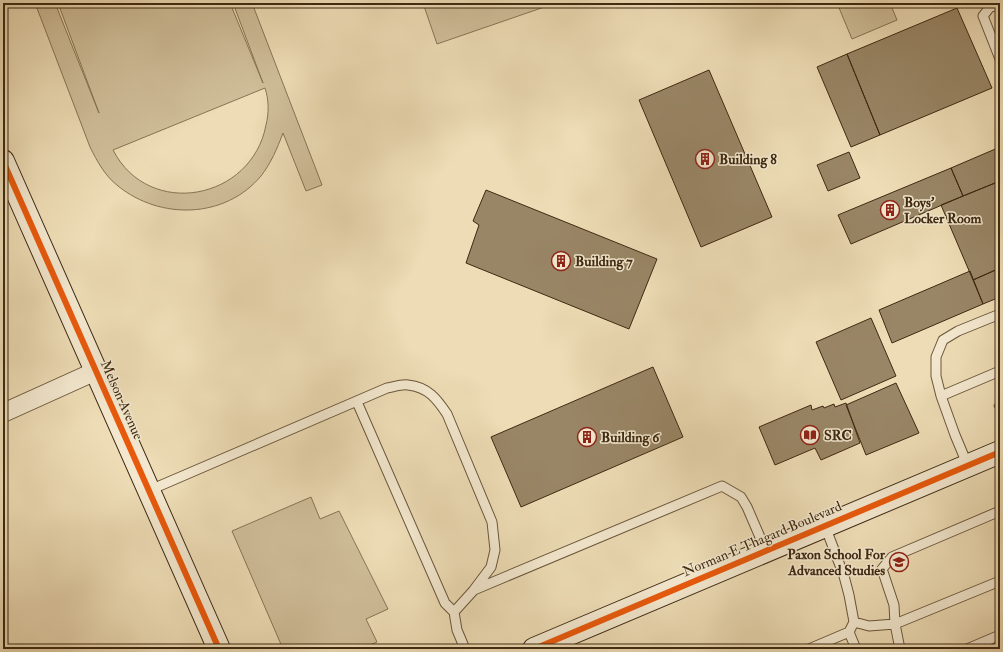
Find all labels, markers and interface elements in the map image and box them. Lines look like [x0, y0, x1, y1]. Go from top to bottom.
building icon: Building 8 [694, 148, 716, 170]
place label: Building 8 [719, 151, 777, 169]
place label: Boys' Locker Room [904, 194, 981, 227]
building icon: Boys' Locker Room [879, 199, 901, 221]
building icon: Building 7 [550, 250, 572, 272]
place label: Building 7 [575, 253, 633, 271]
street label: Melson Avenue [97, 358, 147, 442]
library icon: SRC [799, 424, 821, 446]
building icon: Building 6 [576, 426, 598, 448]
place label: SRC [824, 427, 852, 444]
place label: Building 6 [601, 429, 660, 447]
street label: Norman E Thagard Boulevard [680, 498, 844, 580]
place label: Paxon School For Advanced Studies [787, 546, 886, 579]
school or university icon: Paxon School For Advanced Studies [888, 551, 910, 573]

